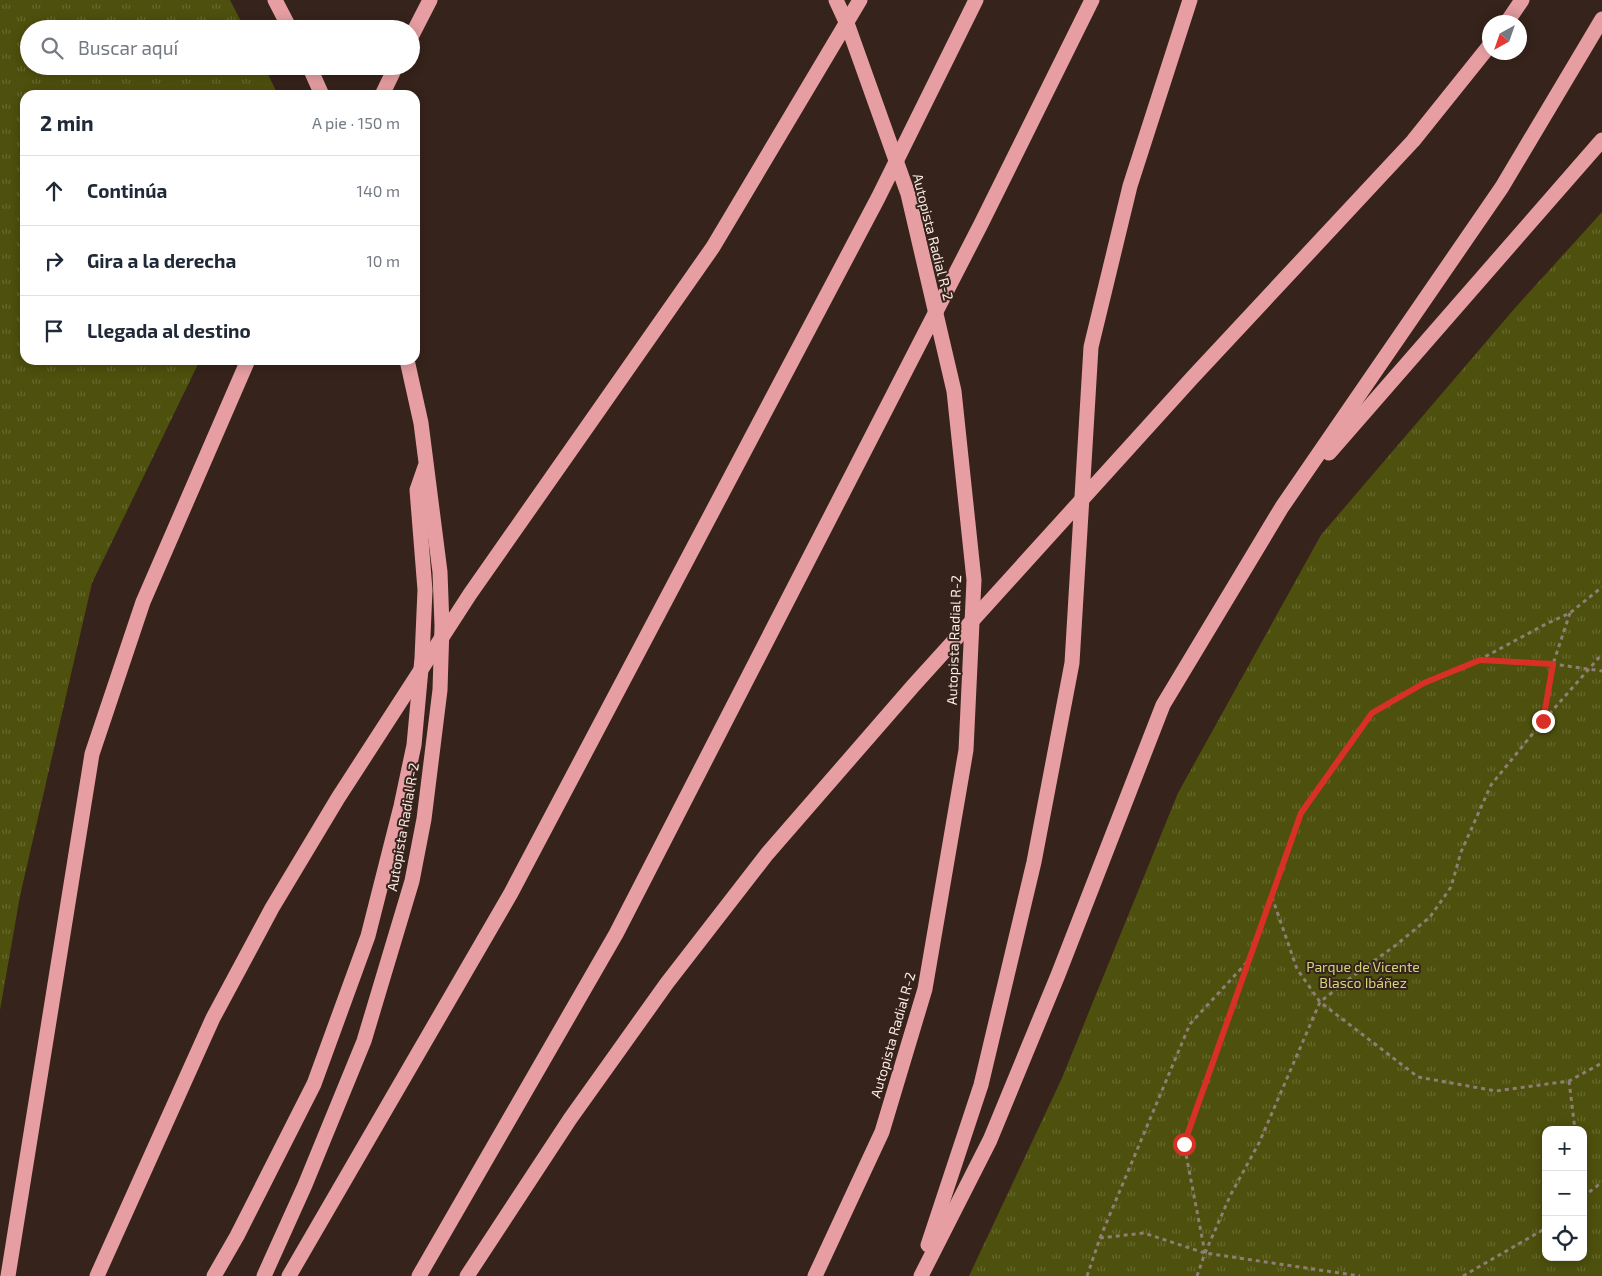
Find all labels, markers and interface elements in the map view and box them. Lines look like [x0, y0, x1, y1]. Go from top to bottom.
north arrow [1482, 15, 1527, 60]
search box [20, 20, 420, 75]
icon: search [38, 34, 66, 62]
text: Buscar aquí [78, 36, 178, 59]
text: 2 min [40, 110, 94, 135]
text: A pie · 150 m [312, 113, 400, 132]
street label: Autopista Radial R-2 [910, 172, 957, 302]
icon: ahead [40, 177, 68, 205]
text: Continúa [87, 179, 167, 202]
text: 140 m [357, 181, 400, 200]
icon: right [40, 247, 68, 275]
text: Gira a la derecha [87, 249, 236, 272]
text: 10 m [366, 251, 400, 270]
icon: arrive [40, 317, 68, 345]
text: Llegada al destino [87, 319, 251, 342]
street label: Autopista Radial R-2 [943, 575, 964, 705]
route end [1532, 710, 1555, 733]
street label: Autopista Radial R-2 [383, 761, 422, 892]
park label: Parque de Vicente Blasco Ibáñez [1306, 958, 1420, 991]
street label: Autopista Radial R-2 [866, 970, 919, 1100]
map controls [1542, 1126, 1587, 1261]
button: + [1542, 1126, 1587, 1171]
route start [1173, 1133, 1196, 1156]
button: − [1542, 1171, 1587, 1216]
button: locate [1542, 1216, 1587, 1261]

